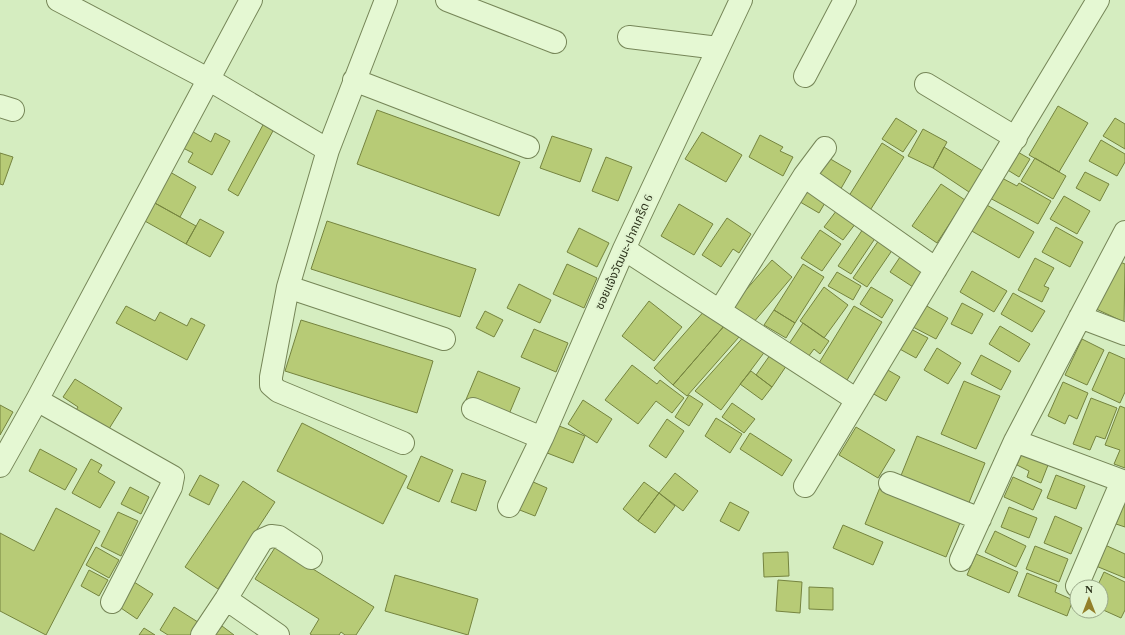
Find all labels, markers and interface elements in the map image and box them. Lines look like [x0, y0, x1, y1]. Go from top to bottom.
street label: ซอยแจ้งวัฒนะ-ปากเกร็ด 6 [592, 192, 656, 312]
north arrow [1069, 579, 1109, 619]
text: N [1085, 583, 1093, 595]

